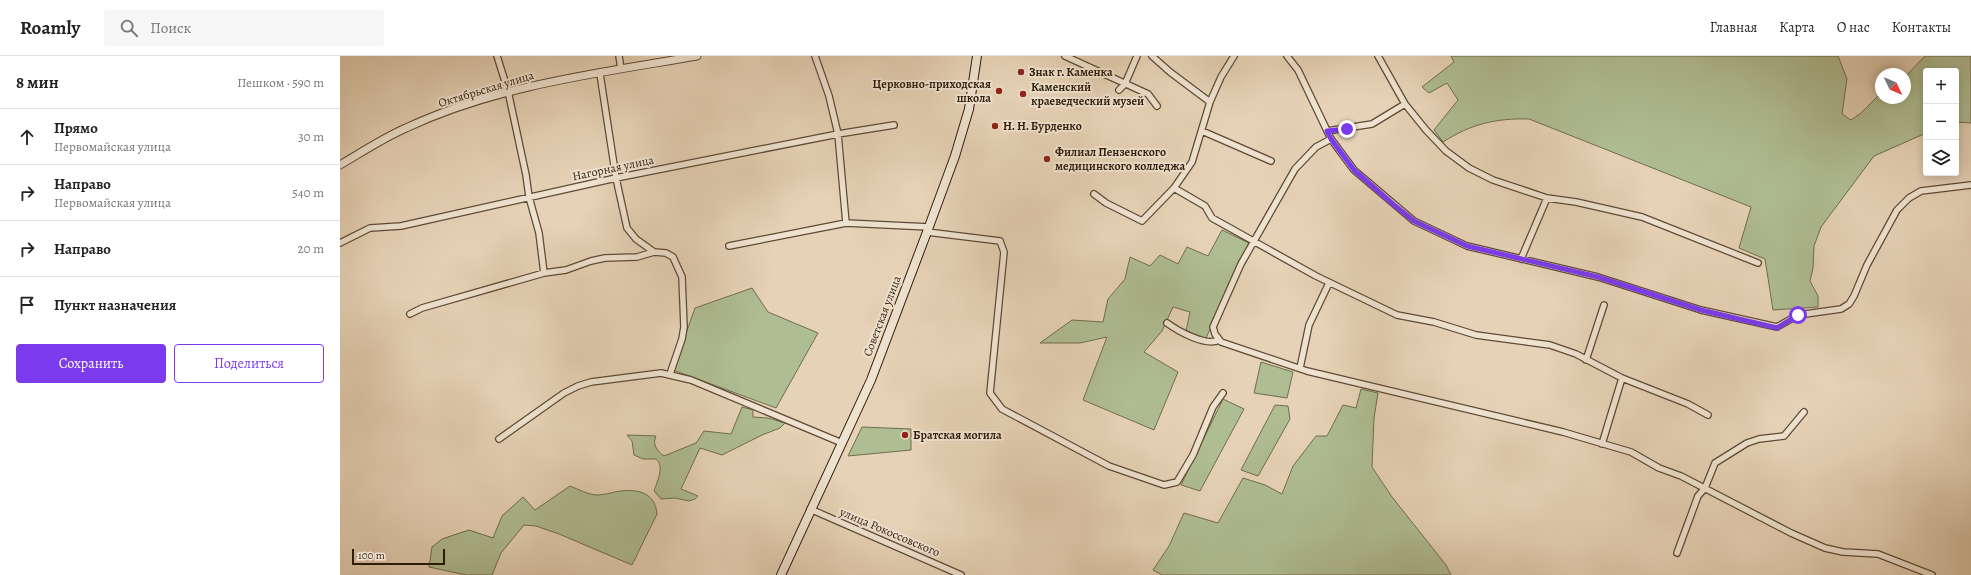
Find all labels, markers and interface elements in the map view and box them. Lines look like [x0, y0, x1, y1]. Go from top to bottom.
search box [104, 10, 384, 46]
text: Roamly [20, 15, 80, 41]
icon: search [118, 17, 140, 39]
text: Поиск [150, 18, 191, 38]
text: Главная [1710, 18, 1757, 37]
text: Карта [1779, 18, 1815, 37]
text: О нас [1837, 18, 1870, 37]
text: Контакты [1892, 18, 1951, 37]
place label: Знак г. Каменка [1029, 64, 1113, 80]
street label: Октябрьская улица [436, 67, 536, 111]
marker: Знак г. Каменка [1016, 67, 1026, 77]
north arrow [1875, 68, 1911, 104]
map controls [1923, 68, 1959, 176]
button: + [1923, 68, 1959, 104]
text: 8 мин [16, 71, 59, 94]
text: Пешком · 590 m [237, 74, 324, 91]
place label: Церковно-приходская школа [873, 76, 991, 106]
place label: Каменский краеведческий музей [1031, 79, 1144, 109]
marker: Церковно-приходская школа [994, 86, 1004, 96]
marker: Каменский краеведческий музей [1018, 89, 1028, 99]
button: − [1923, 104, 1959, 140]
text: Прямо [54, 118, 98, 138]
place label: Н. Н. Бурденко [1003, 118, 1082, 134]
route end [1338, 120, 1356, 138]
marker: Н. Н. Бурденко [990, 121, 1000, 131]
icon: ahead [16, 126, 38, 148]
text: 30 m [298, 128, 324, 145]
text: Первомайская улица [54, 138, 171, 155]
button: layers [1923, 140, 1959, 176]
place label: Филиал Пензенского медицинского колледжа [1055, 144, 1185, 174]
street label: Нагорная улица [571, 151, 656, 184]
marker: Филиал Пензенского медицинского колледжа [1042, 154, 1052, 164]
text: Направо [54, 174, 111, 194]
icon: right [16, 182, 38, 204]
text: 540 m [292, 184, 324, 201]
text: Первомайская улица [54, 194, 171, 211]
icon: right [16, 238, 38, 260]
text: Направо [54, 239, 111, 259]
text: 20 m [298, 240, 324, 257]
street label: Советская улица [859, 273, 905, 359]
icon: arrive [16, 294, 38, 316]
text: Пункт назначения [54, 295, 176, 315]
route start [1789, 306, 1807, 324]
button: Сохранить [16, 344, 166, 383]
button: Поделиться [174, 344, 324, 383]
place label: Братская могила [913, 427, 1002, 443]
marker: Братская могила [900, 430, 910, 440]
street label: улица Рокоссовского [837, 503, 943, 560]
scale bar [352, 547, 445, 566]
text: 100 m [358, 548, 385, 563]

